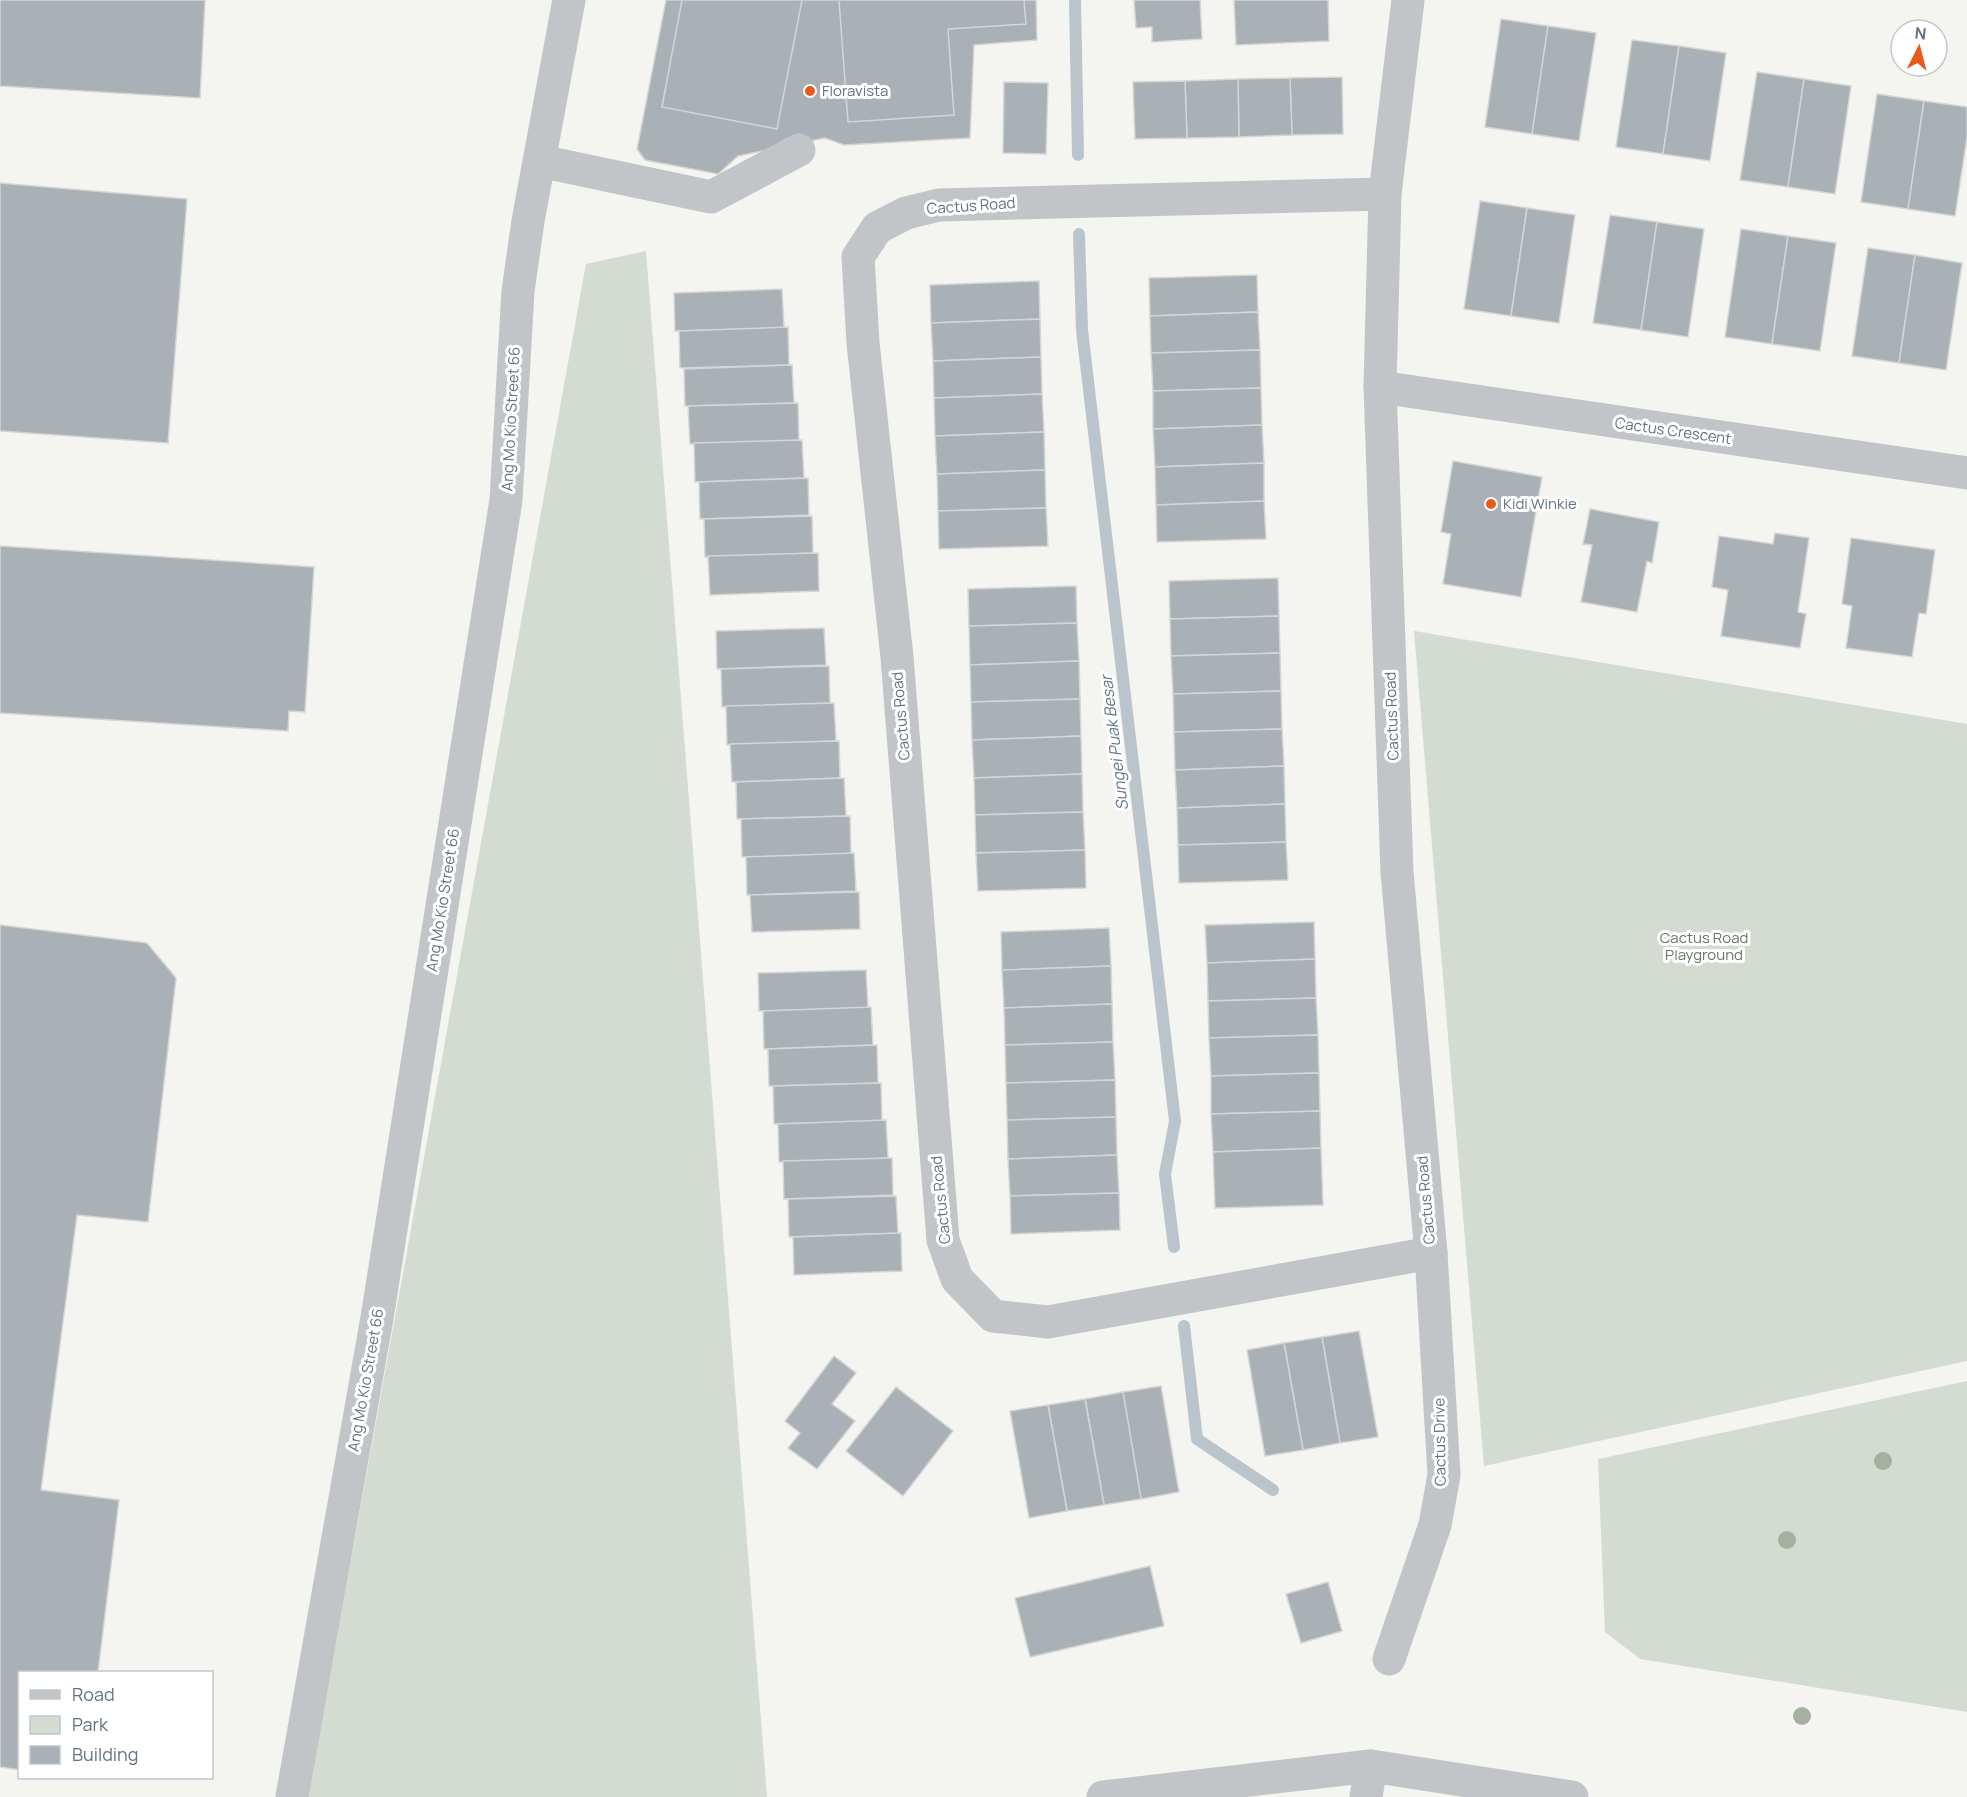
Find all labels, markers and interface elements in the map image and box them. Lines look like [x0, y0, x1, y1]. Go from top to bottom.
north arrow [1889, 18, 1949, 78]
text: N [1914, 22, 1927, 45]
place label: Floravista [822, 80, 888, 101]
marker: Floravista [803, 84, 817, 98]
street label: Cactus Road [926, 192, 1016, 219]
street label: Ang Mo Kio Street 66 [496, 346, 525, 492]
street label: Cactus Crescent [1614, 412, 1733, 449]
place label: Kidi Winkie [1503, 493, 1577, 514]
marker: Kidi Winkie [1484, 497, 1498, 511]
street label: Cactus Road [886, 671, 915, 761]
street label: Cactus Road [1379, 671, 1404, 761]
water label: Sungei Puak Besar [1095, 672, 1133, 812]
street label: Ang Mo Kio Street 66 [421, 827, 464, 973]
park label: Cactus Road Playground [1660, 927, 1748, 965]
street label: Cactus Road [925, 1155, 956, 1245]
street label: Cactus Road [1411, 1155, 1440, 1245]
street label: Ang Mo Kio Street 66 [343, 1307, 388, 1453]
street label: Cactus Drive [1428, 1397, 1451, 1486]
legend [18, 1671, 213, 1779]
text: Road [72, 1682, 115, 1706]
text: Park [72, 1712, 109, 1736]
text: Building [72, 1742, 138, 1766]

